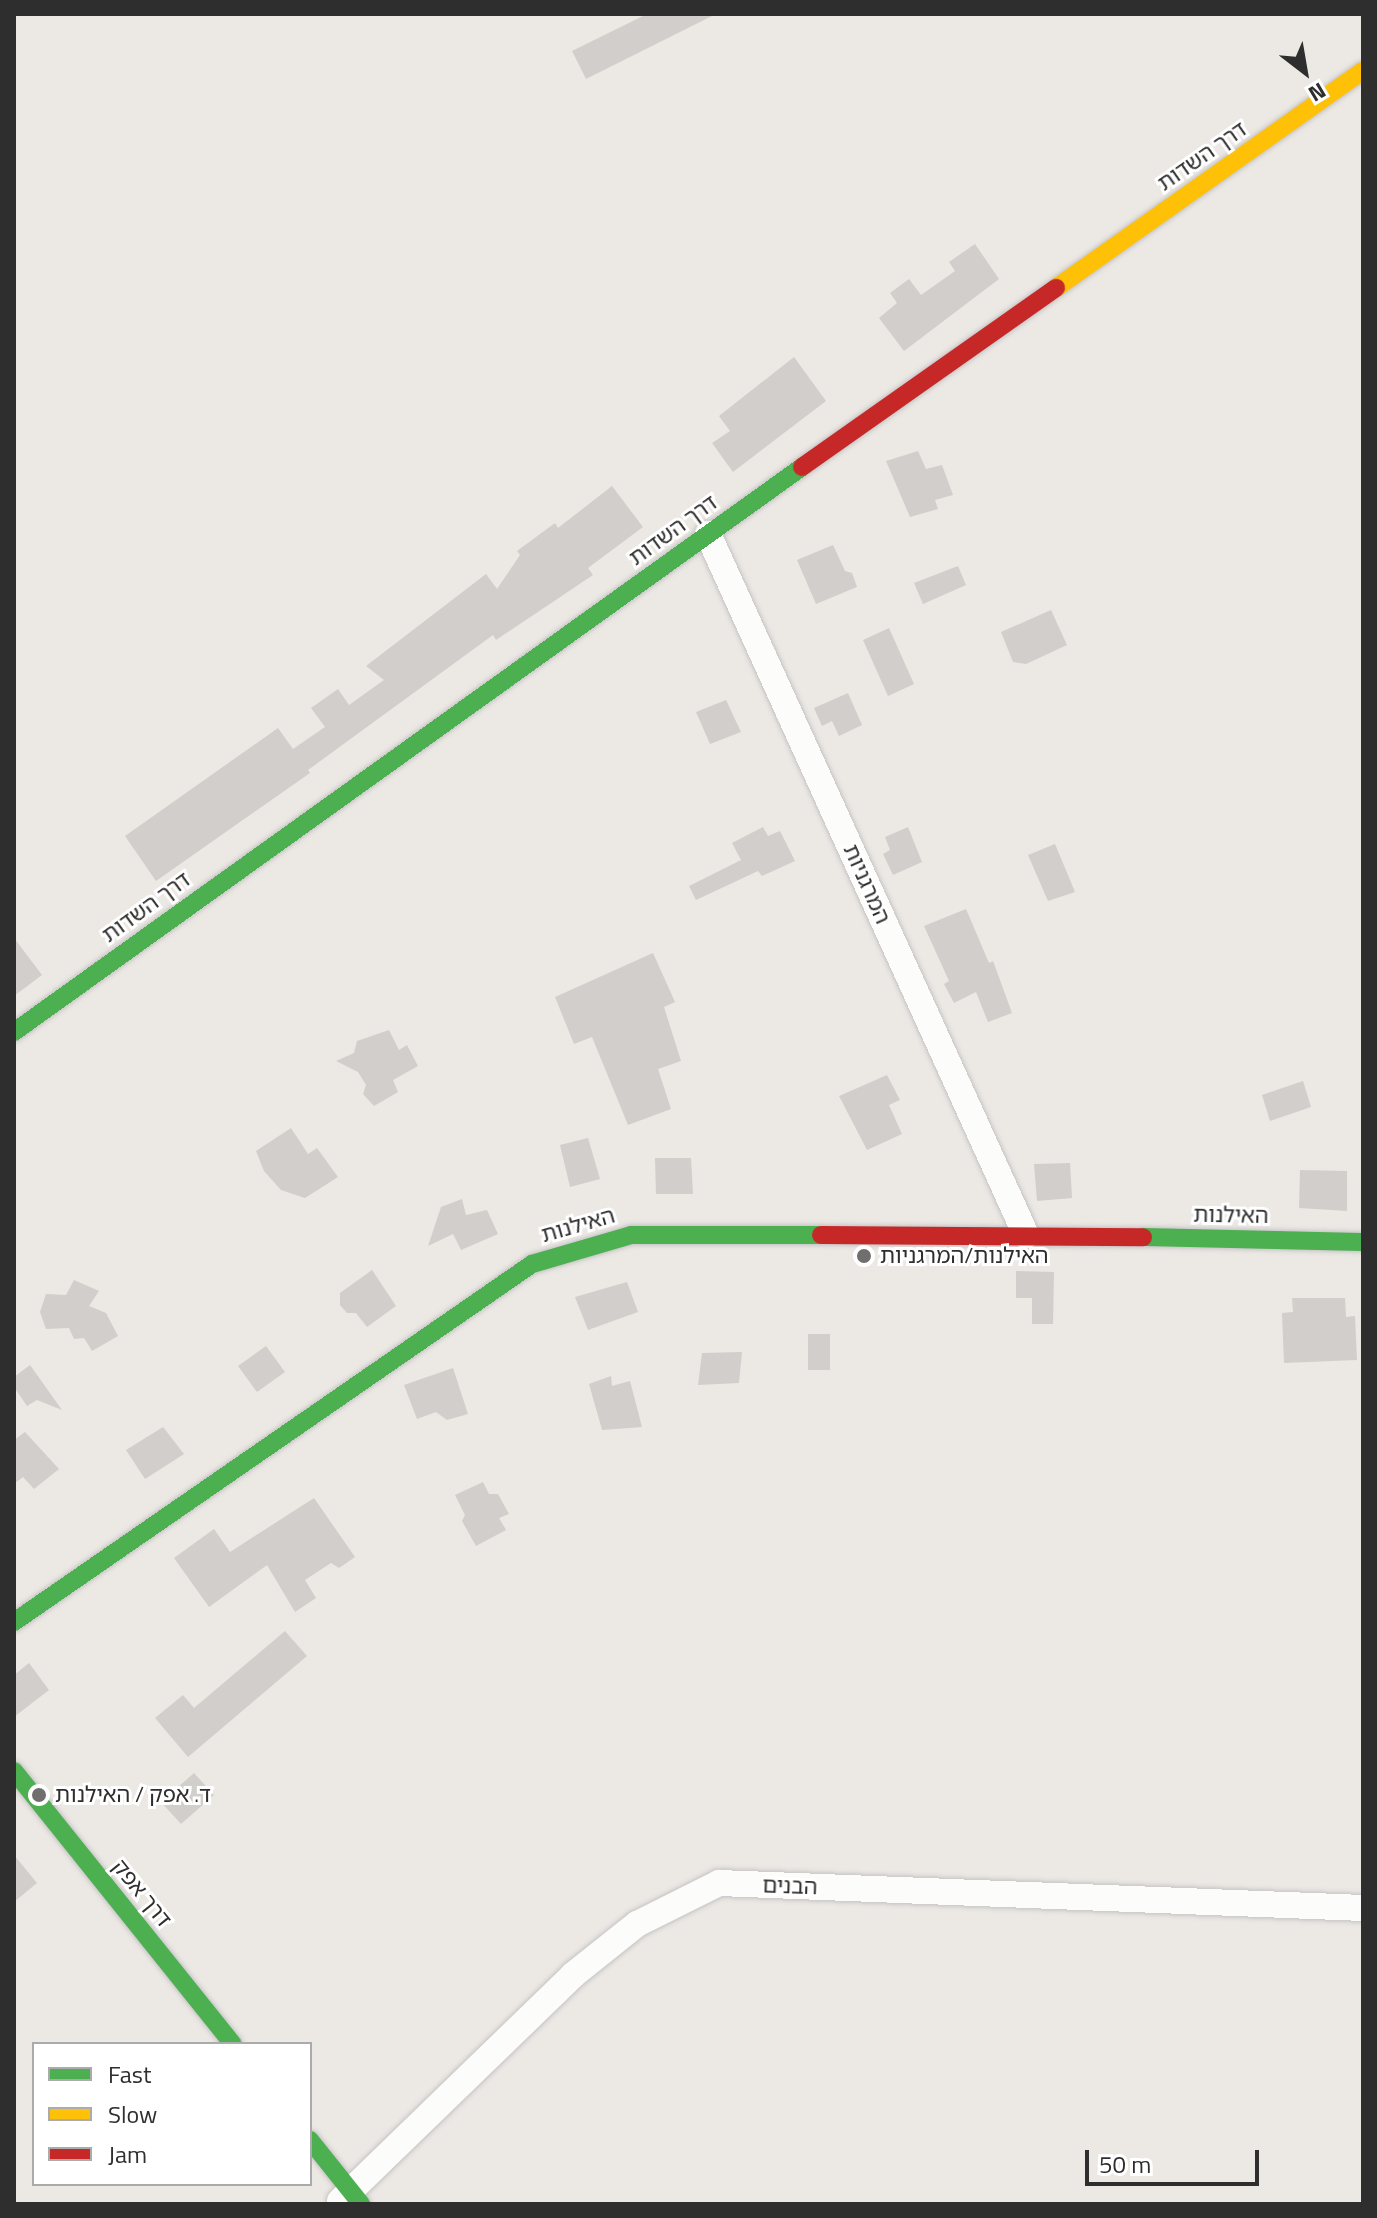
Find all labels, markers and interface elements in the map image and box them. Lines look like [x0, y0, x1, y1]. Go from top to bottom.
north arrow [1265, 32, 1345, 112]
text: N [1302, 74, 1333, 111]
street label: דרך השדות [1152, 116, 1252, 196]
street label: דרך השדות [624, 489, 722, 571]
street label: המרגניות [838, 840, 896, 928]
street label: דרך השדות [97, 866, 195, 948]
street label: האילנות [1193, 1201, 1269, 1229]
street label: האילנות [538, 1202, 618, 1248]
place label: האילנות/המרגניות [880, 1243, 1049, 1269]
marker: האילנות/המרגניות [855, 1247, 873, 1265]
place label: ד. אפק / האילנות [55, 1782, 211, 1808]
marker: ד. אפק / האילנות [30, 1786, 48, 1804]
street label: דרך אפק [107, 1854, 177, 1932]
street label: הבנים [762, 1872, 818, 1900]
legend [32, 2042, 312, 2186]
text: Fast [108, 2056, 151, 2092]
text: Slow [108, 2096, 157, 2132]
scale bar [1089, 2134, 1263, 2184]
text: Jam [108, 2136, 147, 2172]
text: 50 m [1099, 2146, 1151, 2182]

